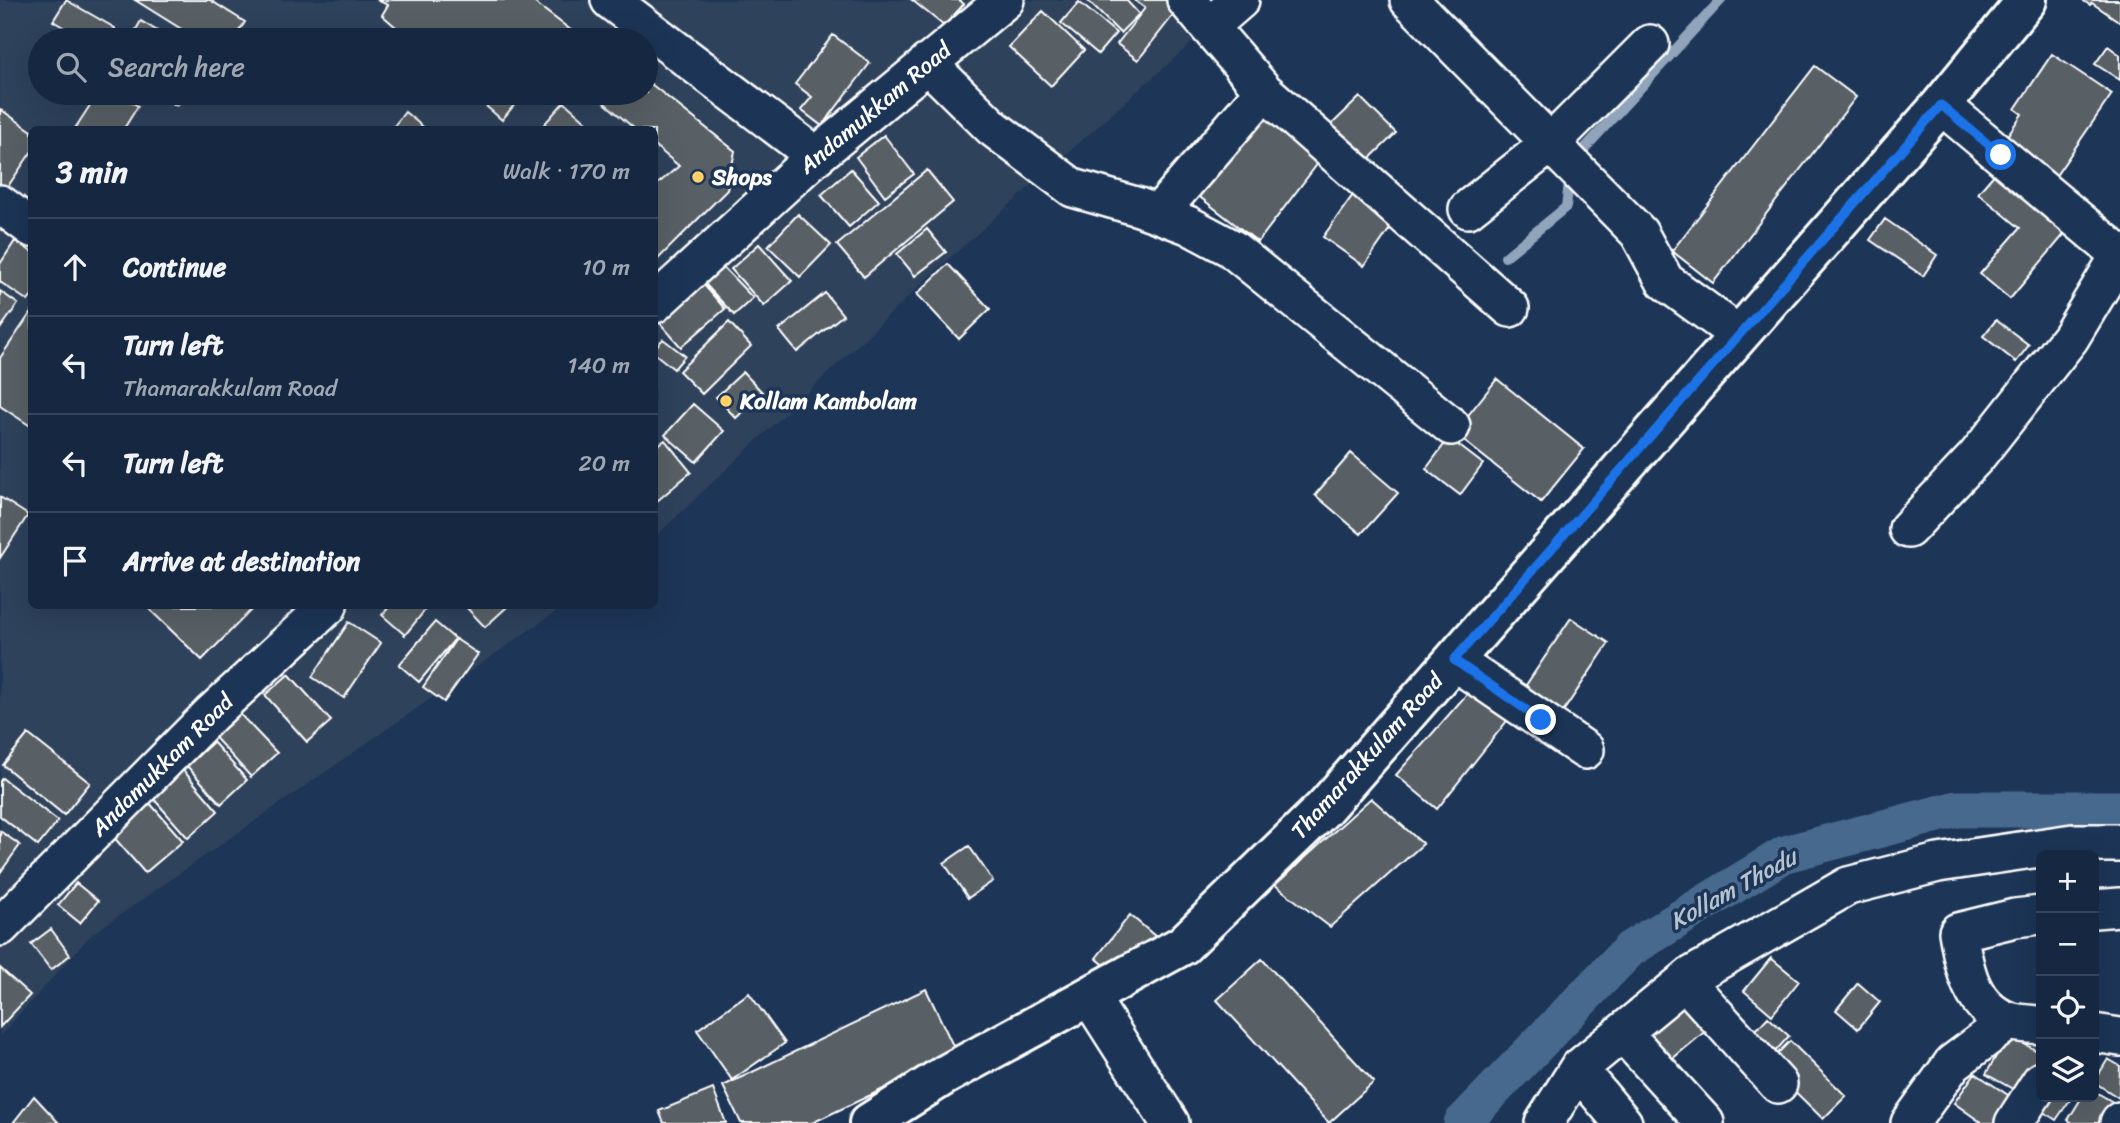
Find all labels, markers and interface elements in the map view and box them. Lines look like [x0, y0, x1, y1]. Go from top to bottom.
search box [28, 28, 658, 105]
street label: Andamukkam Road [788, 30, 962, 185]
text: Search here [108, 44, 245, 90]
icon: search [52, 48, 90, 86]
route start [1985, 139, 2016, 170]
text: 3 min [56, 145, 128, 199]
text: Walk · 170 m [503, 151, 630, 192]
place label: Shops [711, 157, 772, 198]
marker: Shops [690, 169, 706, 185]
text: Continue [123, 244, 226, 290]
text: 10 m [582, 247, 630, 288]
icon: ahead [56, 248, 94, 286]
text: Turn left [123, 322, 223, 368]
text: 140 m [568, 345, 630, 386]
icon: left [56, 346, 94, 384]
text: Thamarakkulam Road [123, 368, 337, 409]
place label: Kollam Kambolam [739, 381, 917, 422]
marker: Kollam Kambolam [718, 393, 734, 409]
text: Turn left [123, 440, 223, 486]
text: 20 m [579, 443, 630, 484]
icon: left [56, 444, 94, 482]
text: Arrive at destination [123, 538, 360, 584]
icon: arrive [56, 542, 94, 580]
street label: Thamarakkulam Road [1280, 661, 1455, 849]
street label: Andamukkam Road [80, 682, 245, 847]
route end [1525, 704, 1556, 735]
water label: Kollam Thodu [1661, 835, 1807, 941]
map controls [2036, 850, 2099, 1102]
button: + [2036, 850, 2099, 913]
button: − [2036, 913, 2099, 976]
button: locate [2036, 976, 2099, 1039]
button: layers [2036, 1039, 2099, 1102]

